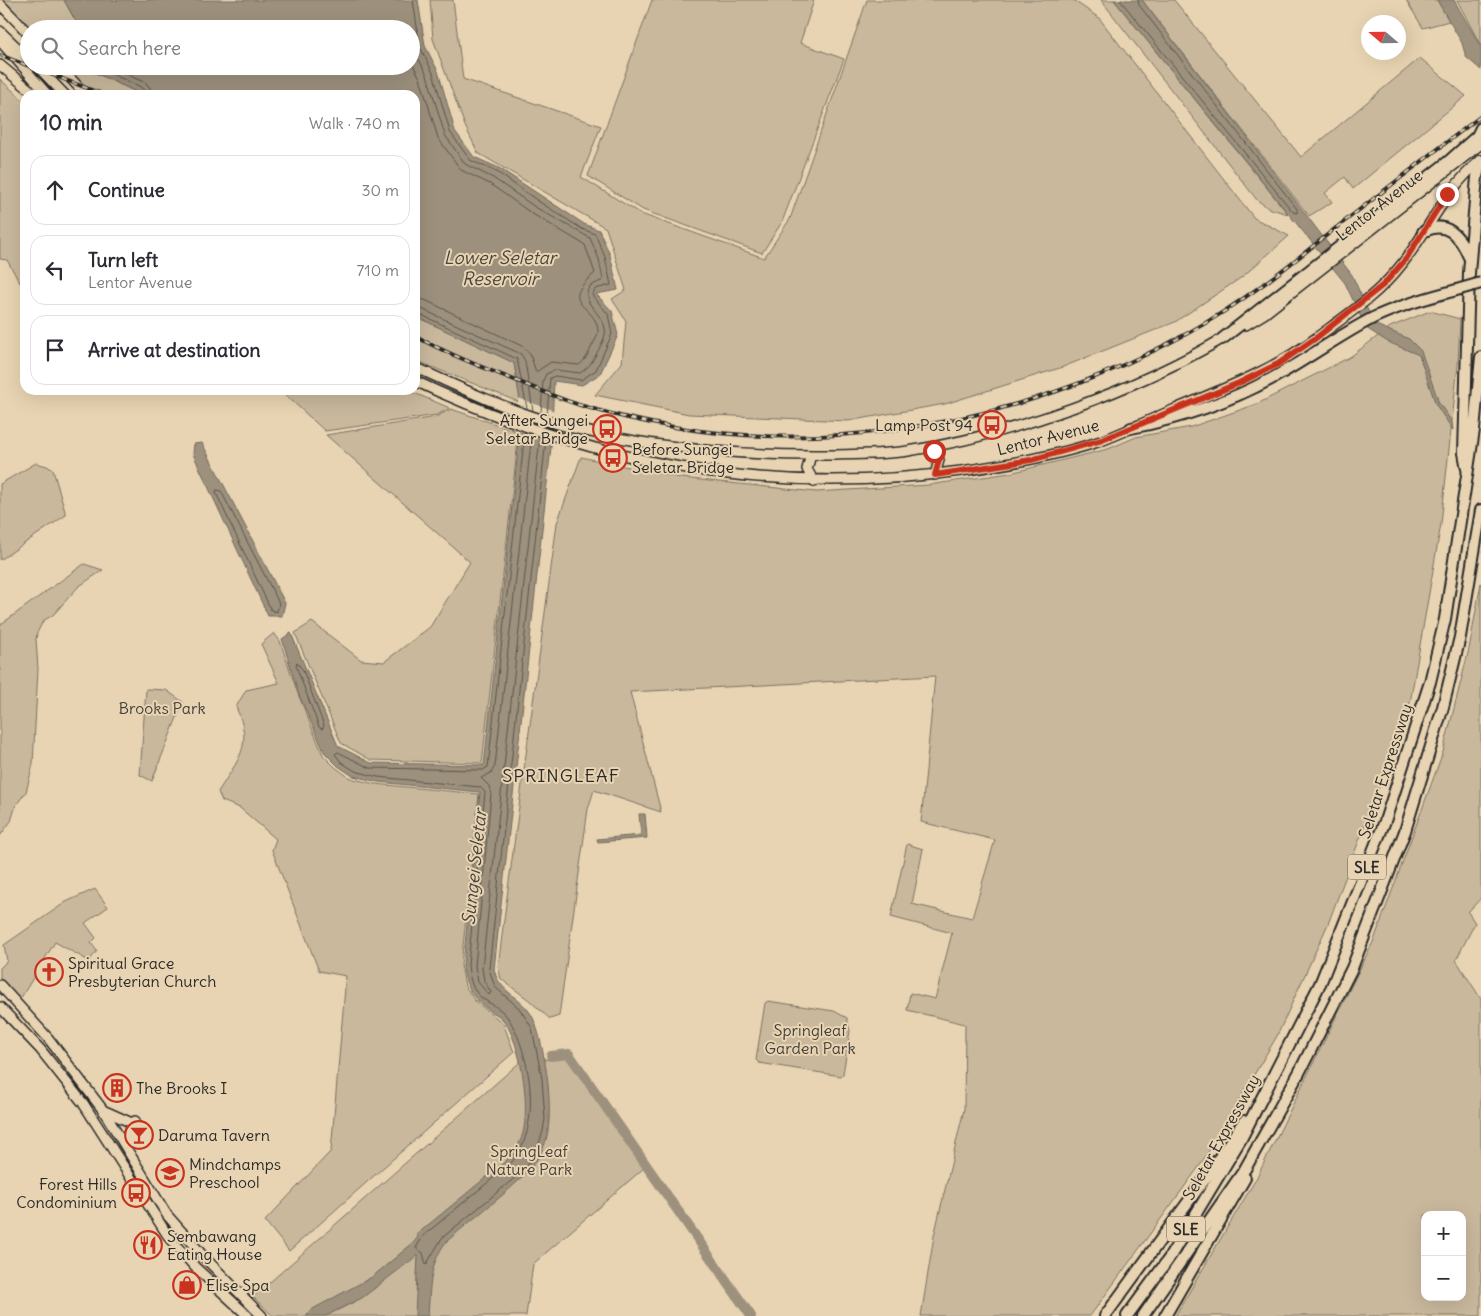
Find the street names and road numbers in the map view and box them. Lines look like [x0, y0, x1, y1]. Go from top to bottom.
street label: Lentor Avenue [1332, 165, 1426, 245]
street label: Lentor Avenue [995, 415, 1101, 459]
street label: Seletar Expressway [1354, 701, 1416, 841]
road number: SLE [1348, 854, 1386, 880]
street label: Seletar Expressway [1178, 1071, 1264, 1203]
road number: SLE [1167, 1216, 1205, 1242]

